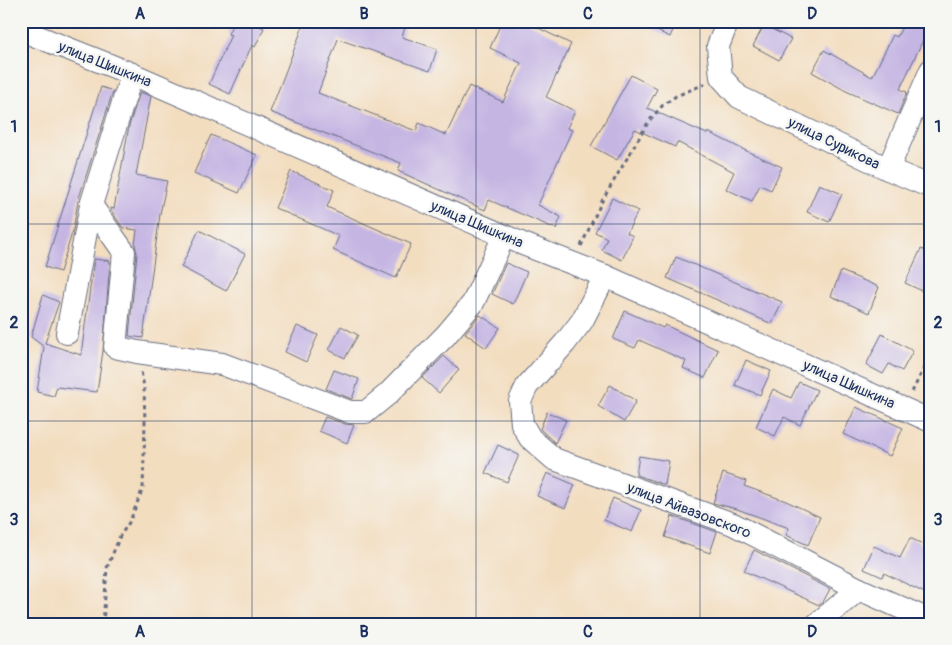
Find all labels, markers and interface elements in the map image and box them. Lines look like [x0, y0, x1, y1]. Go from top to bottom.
text: A [135, 4, 146, 24]
text: B [359, 4, 369, 24]
text: C [583, 4, 593, 24]
text: D [807, 4, 817, 24]
street label: улица Шишкина [54, 37, 154, 92]
street label: улица Сурикова [784, 113, 883, 174]
text: 1 [11, 117, 17, 137]
text: 1 [935, 117, 941, 137]
street label: улица Шишкина [427, 196, 526, 253]
text: 2 [10, 313, 19, 333]
text: 2 [934, 313, 943, 333]
street label: улица Шишкина [799, 355, 898, 413]
street label: улица Айвазовского [623, 478, 753, 543]
text: 3 [10, 510, 19, 530]
text: 3 [934, 510, 943, 530]
text: A [135, 622, 146, 642]
text: B [359, 622, 369, 642]
text: C [583, 622, 593, 642]
text: D [807, 622, 817, 642]

